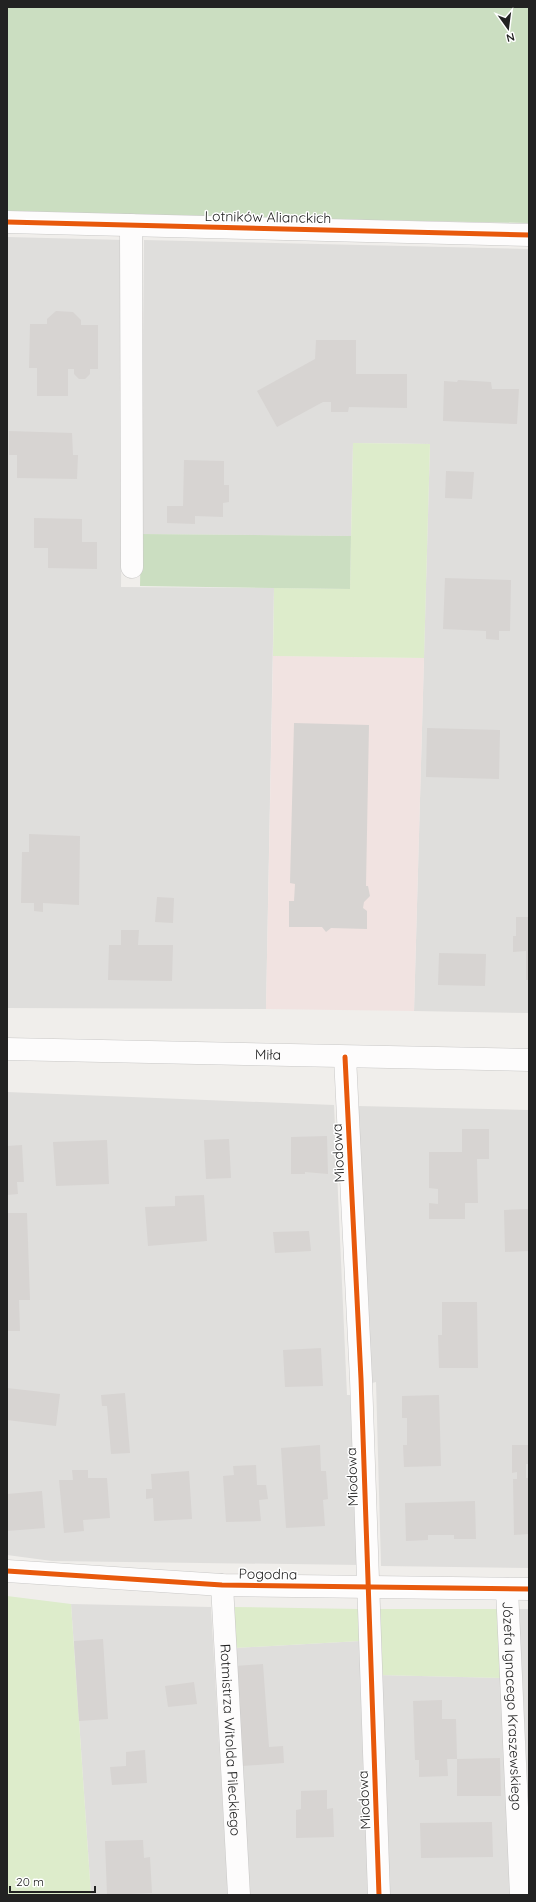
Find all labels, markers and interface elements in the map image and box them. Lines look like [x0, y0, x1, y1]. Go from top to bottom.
north arrow [488, 8, 528, 48]
text: N [505, 30, 516, 45]
street label: Lotników Alianckich [204, 207, 332, 227]
street label: Miła [255, 1045, 281, 1064]
street label: Miodowa [327, 1123, 349, 1183]
street label: Miodowa [342, 1447, 362, 1507]
street label: Pogodna [239, 1564, 297, 1584]
street label: Józefa Ignacego Kraszewskiego [499, 1601, 526, 1811]
street label: Rotmistrza Witolda Pileckiego [216, 1643, 245, 1836]
street label: Miodowa [353, 1770, 375, 1830]
scale bar [10, 1868, 95, 1894]
text: 20 m [16, 1874, 44, 1889]

